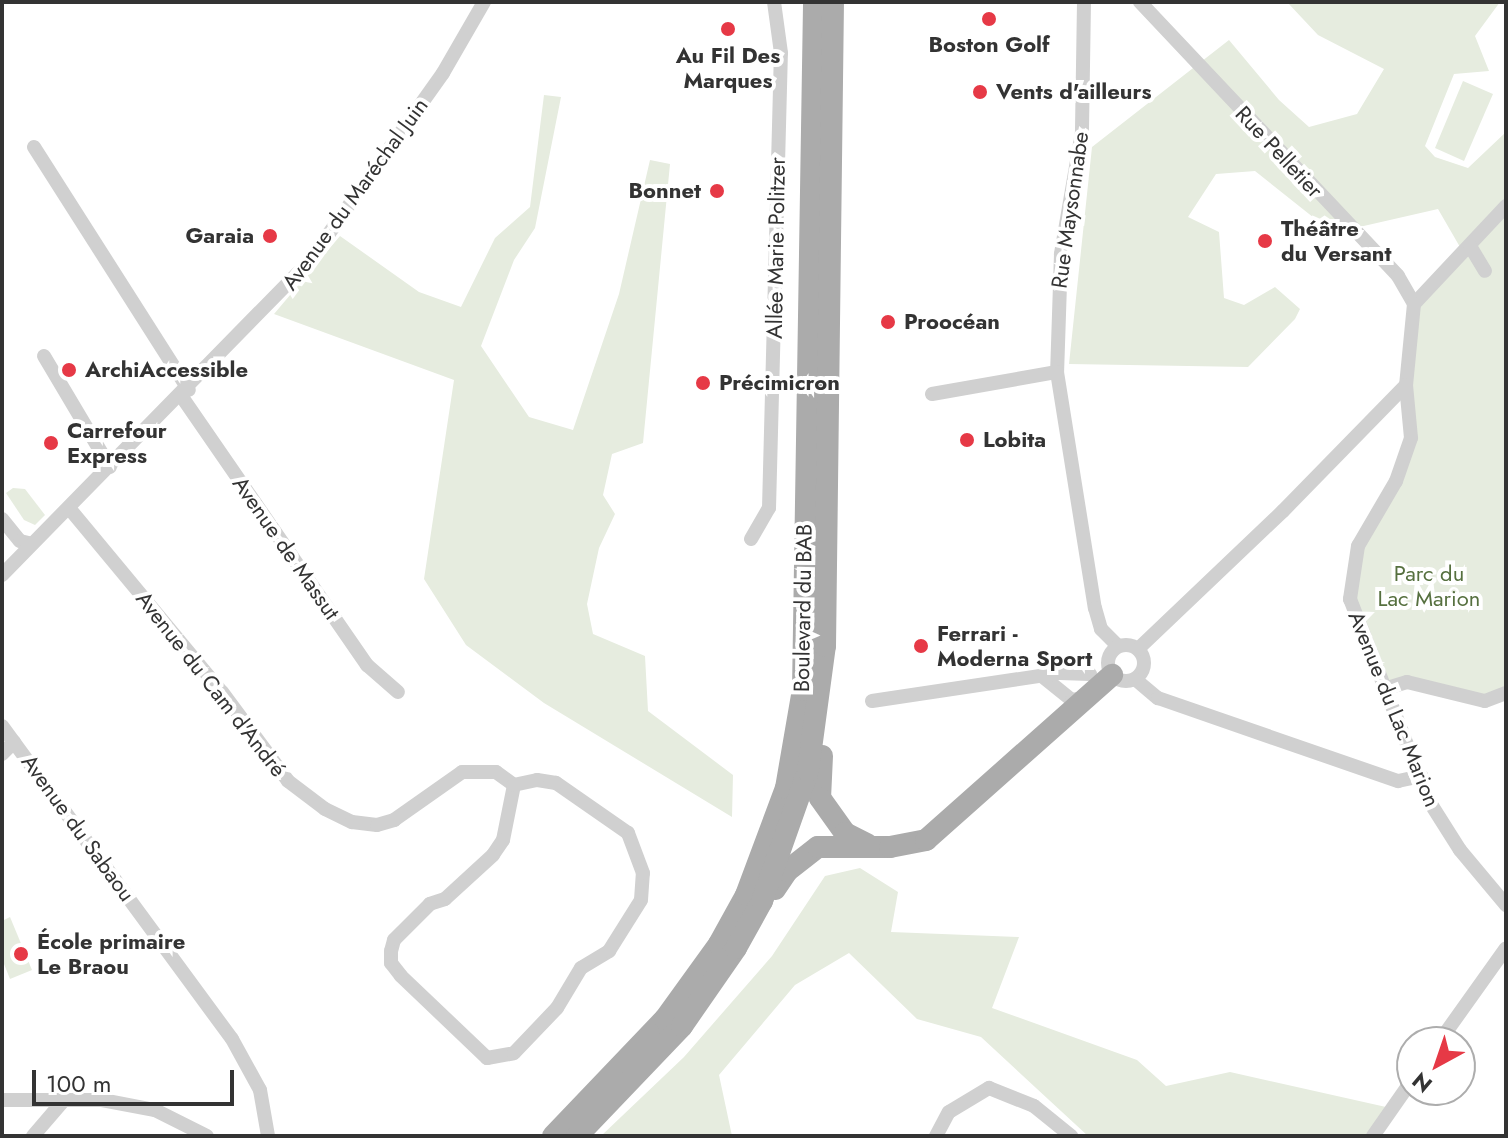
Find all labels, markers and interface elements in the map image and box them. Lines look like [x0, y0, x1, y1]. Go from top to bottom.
marker: Boston Golf [980, 10, 998, 28]
marker: Au Fil Des Marques [719, 20, 737, 38]
place label: Boston Golf [928, 32, 1050, 58]
place label: Au Fil Des Marques [676, 42, 780, 94]
place label: Vents d'ailleurs [996, 79, 1152, 105]
marker: Vents d'ailleurs [971, 83, 989, 101]
street label: Avenue du Maréchal Juin [276, 93, 434, 295]
street label: Rue Pelletier [1230, 101, 1328, 203]
street label: Rue Maysonnabe [1046, 130, 1094, 290]
street label: Allée Marie Politzer [761, 157, 791, 339]
place label: Bonnet [629, 178, 701, 204]
marker: Bonnet [708, 182, 726, 200]
place label: Théâtre du Versant [1281, 215, 1391, 266]
place label: Garaia [185, 223, 254, 249]
marker: Garaia [261, 227, 279, 245]
marker: Théâtre du Versant [1256, 232, 1274, 250]
place label: Proocéan [904, 309, 1000, 335]
marker: Proocéan [879, 313, 897, 331]
place label: ArchiAccessible [85, 357, 248, 383]
marker: ArchiAccessible [60, 361, 78, 379]
place label: Précimicron [719, 370, 840, 396]
marker: Précimicron [694, 374, 712, 392]
place label: Carrefour Express [67, 417, 167, 468]
place label: Lobita [983, 427, 1046, 453]
marker: Lobita [958, 431, 976, 449]
marker: Carrefour Express [42, 434, 60, 452]
street label: Avenue de Massut [227, 471, 345, 625]
street label: Boulevard du BAB [788, 524, 818, 692]
park label: Parc du Lac Marion [1378, 560, 1480, 612]
street label: Avenue du Cam d'André [130, 586, 292, 782]
street label: Avenue du Lac Marion [1343, 607, 1445, 811]
place label: Ferrari - Moderna Sport [937, 620, 1092, 672]
marker: Ferrari - Moderna Sport [912, 637, 930, 655]
street label: Avenue du Sabaou [16, 749, 140, 907]
place label: École primaire Le Braou [37, 928, 185, 980]
marker: École primaire Le Braou [12, 945, 30, 963]
north arrow [1396, 1026, 1476, 1106]
scale bar [36, 1054, 238, 1104]
text: N [1405, 1065, 1439, 1101]
text: 100 m [46, 1066, 112, 1101]

